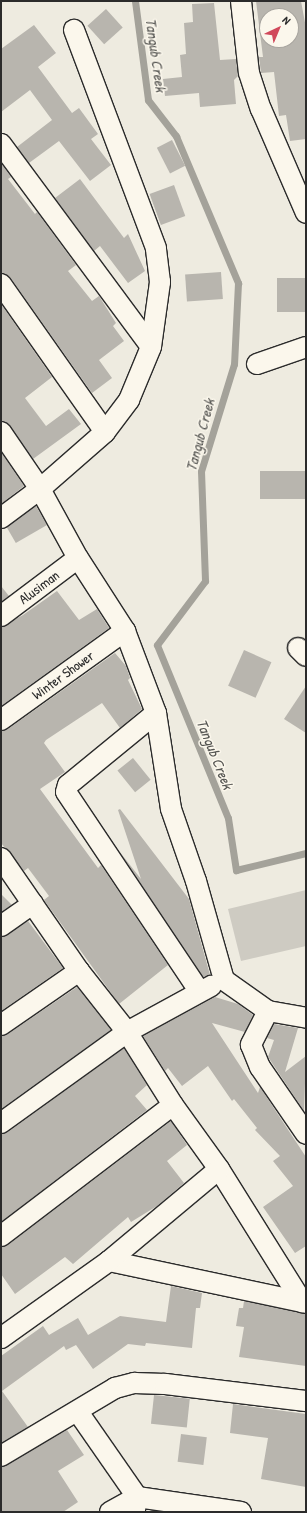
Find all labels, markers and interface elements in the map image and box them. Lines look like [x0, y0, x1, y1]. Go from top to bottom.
north arrow [259, 8, 299, 48]
text: N [280, 13, 294, 27]
water label: Tangub Creek [142, 17, 170, 93]
water label: Tangub Creek [182, 397, 218, 473]
street label: Alusiman [16, 566, 62, 608]
street label: Winter Shower [29, 647, 97, 703]
water label: Tangub Creek [193, 716, 237, 792]

